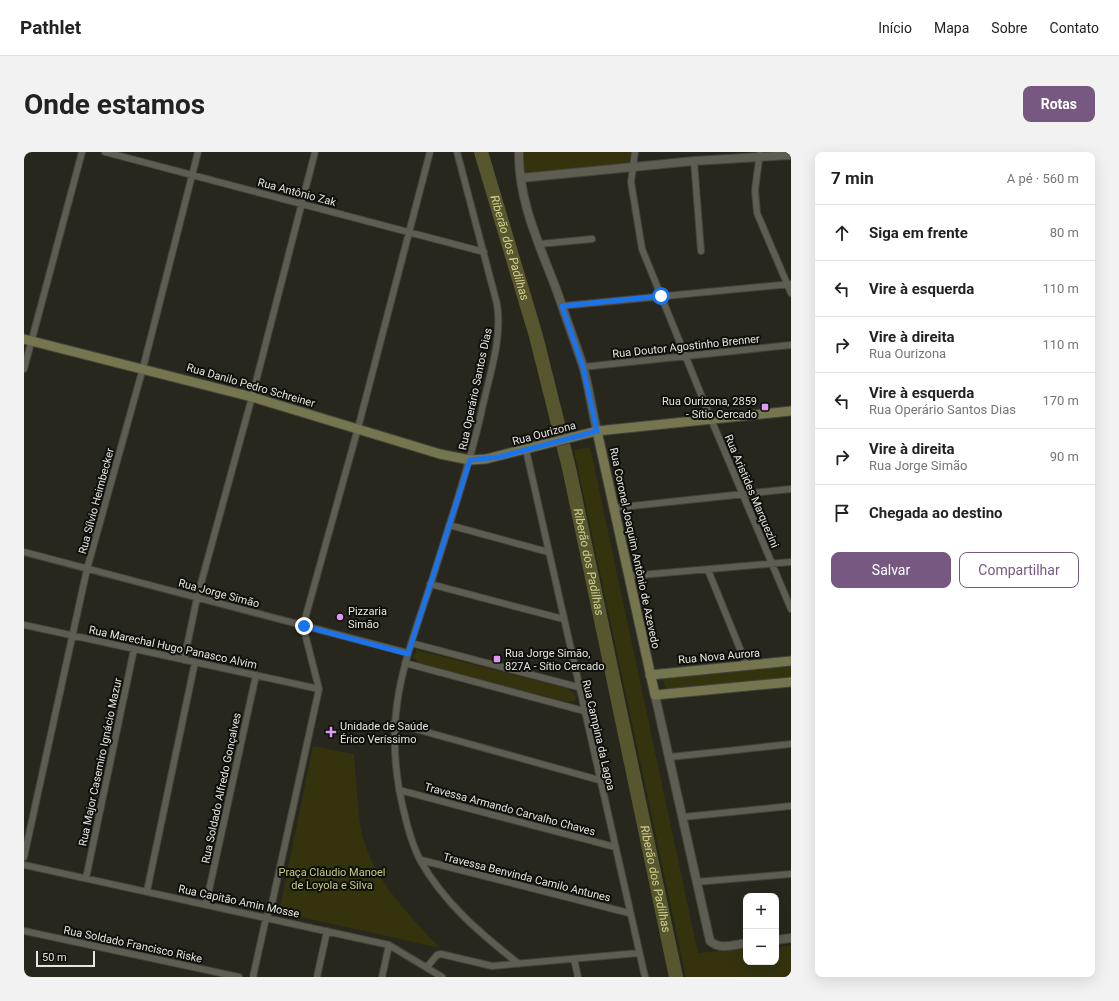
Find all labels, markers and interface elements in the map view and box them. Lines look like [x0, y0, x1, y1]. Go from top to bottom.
text: Pathlet [20, 16, 81, 39]
text: Início [878, 20, 912, 36]
text: Mapa [934, 20, 969, 36]
text: Sobre [991, 20, 1028, 36]
text: Contato [1050, 20, 1099, 36]
button: Rotas [1023, 86, 1095, 122]
text: Onde estamos [24, 88, 205, 121]
text: 7 min [831, 168, 874, 188]
text: A pé · 560 m [1007, 171, 1079, 186]
street label: Rua Antônio Zak [256, 176, 338, 209]
water label: Riberão dos Padilhas [487, 193, 532, 302]
icon: ahead [831, 222, 853, 244]
text: Siga em frente [869, 224, 968, 242]
text: 80 m [1050, 225, 1079, 240]
icon: left [831, 278, 853, 300]
text: Vire à esquerda [869, 280, 974, 298]
text: 110 m [1042, 281, 1079, 296]
route start [652, 287, 670, 305]
street label: Rua Operário Santos Dias [456, 327, 495, 451]
text: Vire à direita [869, 328, 955, 346]
street label: Rua Doutor Agostinho Brenner [612, 332, 761, 361]
icon: right [831, 334, 853, 356]
text: 110 m [1042, 337, 1079, 352]
text: Rua Ourizona [869, 346, 946, 361]
street label: Rua Danilo Pedro Schreiner [185, 361, 317, 410]
text: Vire à esquerda [869, 384, 974, 402]
icon: left [831, 390, 853, 412]
text: 170 m [1042, 393, 1079, 408]
place label: Rua Ourizona, 2859 - Sítio Cercado [662, 395, 757, 421]
marker: Rua Ourizona, 2859 - Sítio Cercado [760, 402, 770, 412]
text: Rua Operário Santos Dias [869, 402, 1016, 417]
street label: Rua Ourizona [511, 419, 577, 448]
street label: Rua Aristides Marquezini [722, 433, 781, 550]
text: Vire à direita [869, 440, 955, 458]
street label: Rua Sílvio Heimbecker [76, 446, 117, 556]
street label: Rua Coronel Joaquim Antônio de Azevedo [607, 446, 662, 650]
icon: right [831, 446, 853, 468]
text: 90 m [1050, 449, 1079, 464]
text: Rua Jorge Simão [869, 458, 968, 473]
icon: arrive [831, 502, 853, 524]
text: Chegada ao destino [869, 504, 1003, 522]
water label: Riberão dos Padilhas [571, 507, 607, 617]
button: Salvar [831, 552, 951, 588]
button: Compartilhar [959, 552, 1079, 588]
street label: Rua Jorge Simão [177, 576, 261, 611]
place label: Pizzaria Simão [348, 605, 387, 631]
marker: Pizzaria Simão [335, 612, 345, 622]
route end [295, 617, 313, 635]
street label: Rua Marechal Hugo Panasco Alvim [88, 623, 258, 672]
street label: Rua Nova Aurora [678, 646, 761, 667]
place label: Rua Jorge Simão, 827A - Sítio Cercado [505, 647, 605, 673]
marker: Rua Jorge Simão, 827A - Sítio Cercado [492, 654, 502, 664]
street label: Rua Major Casemiro Ignácio Mazur [76, 677, 125, 847]
street label: Rua Campina da Lagoa [579, 678, 618, 792]
street label: Rua Soldado Alfredo Gonçalves [199, 711, 244, 865]
place label: Unidade de Saúde Érico Veríssimo [340, 720, 428, 746]
marker: Unidade de Saúde Érico Veríssimo [325, 726, 337, 738]
street label: Travessa Armando Carvalho Chaves [423, 780, 597, 839]
water label: Riberão dos Padilhas [637, 824, 673, 934]
street label: Travessa Benvinda Camilo Antunes [442, 850, 612, 905]
park label: Praça Cláudio Manoel de Loyola e Silva [278, 866, 386, 892]
street label: Rua Capitão Amin Mosse [177, 882, 301, 921]
map controls [743, 893, 779, 965]
button: + [743, 893, 779, 929]
street label: Rua Soldado Francisco Riske [62, 923, 203, 966]
button: − [743, 929, 779, 965]
scale bar [36, 949, 95, 968]
text: 50 m [42, 951, 67, 964]

